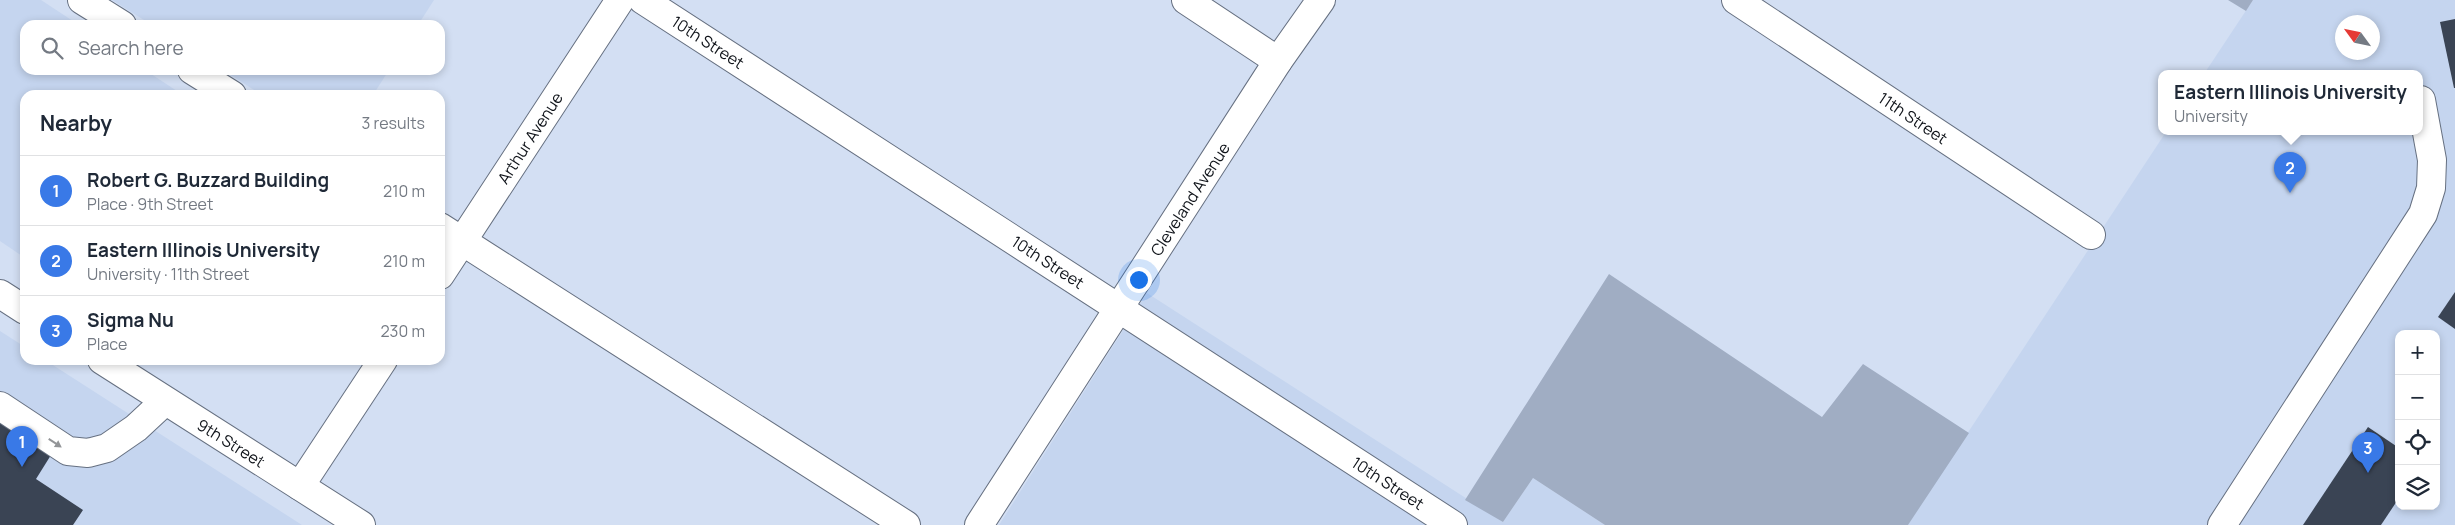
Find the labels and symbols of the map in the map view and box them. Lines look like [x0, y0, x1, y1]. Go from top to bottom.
street label: 10th Street [668, 10, 748, 74]
north arrow [2335, 15, 2380, 60]
street label: 11th Street [1874, 87, 1952, 149]
street label: Arthur Avenue [492, 88, 568, 188]
street label: Cleveland Avenue [1145, 138, 1235, 260]
pin: 2 [2274, 152, 2306, 193]
street label: 10th Street [1008, 230, 1088, 294]
your location [1126, 267, 1152, 293]
street label: 9th Street [193, 414, 269, 472]
pin: 1 [6, 426, 38, 467]
pin: 3 [2352, 432, 2384, 473]
one-way arrow [49, 438, 62, 447]
street label: 10th Street [1348, 451, 1428, 515]

